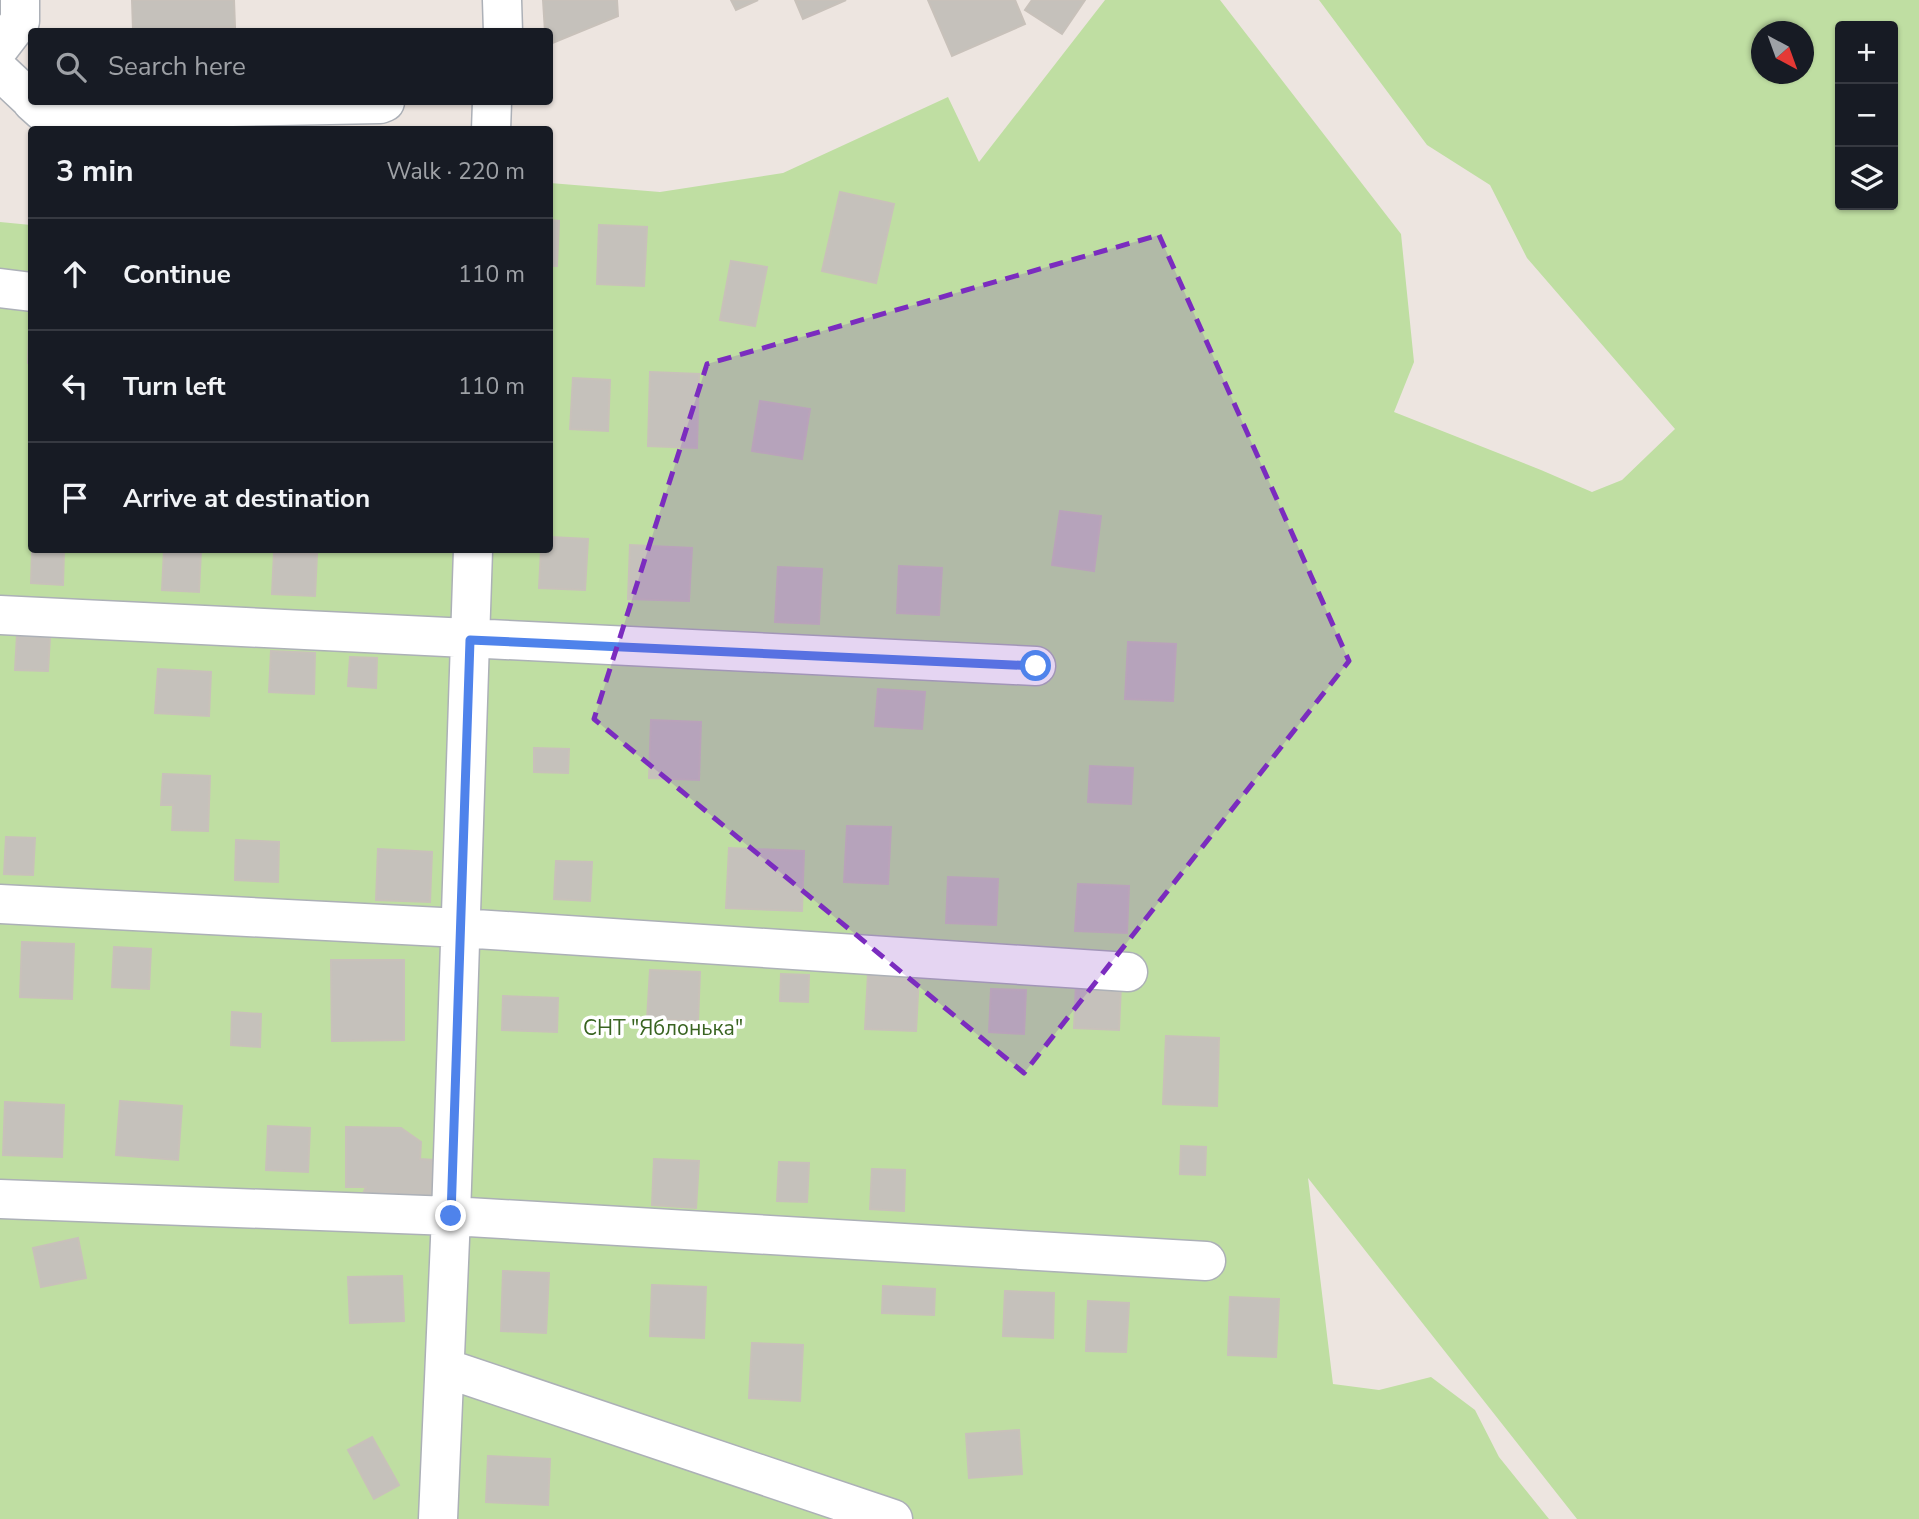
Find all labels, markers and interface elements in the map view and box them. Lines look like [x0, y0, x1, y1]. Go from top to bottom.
north arrow [1751, 21, 1814, 84]
map controls [1835, 21, 1898, 210]
button: + [1835, 21, 1898, 84]
search box [28, 28, 553, 105]
icon: search [52, 48, 90, 86]
text: Search here [108, 49, 246, 84]
button: − [1835, 84, 1898, 147]
button: layers [1835, 147, 1898, 210]
text: 3 min [56, 151, 134, 192]
text: Walk · 220 m [386, 156, 525, 187]
icon: ahead [56, 255, 94, 293]
text: Continue [123, 257, 231, 292]
text: 110 m [458, 259, 525, 290]
icon: left [56, 367, 94, 405]
text: Turn left [123, 369, 226, 404]
text: 110 m [458, 371, 525, 402]
icon: arrive [56, 479, 94, 517]
text: Arrive at destination [123, 481, 370, 516]
route start [1020, 650, 1051, 681]
park label: СНТ "Яблонька" [583, 1014, 743, 1042]
route end [435, 1200, 466, 1231]

